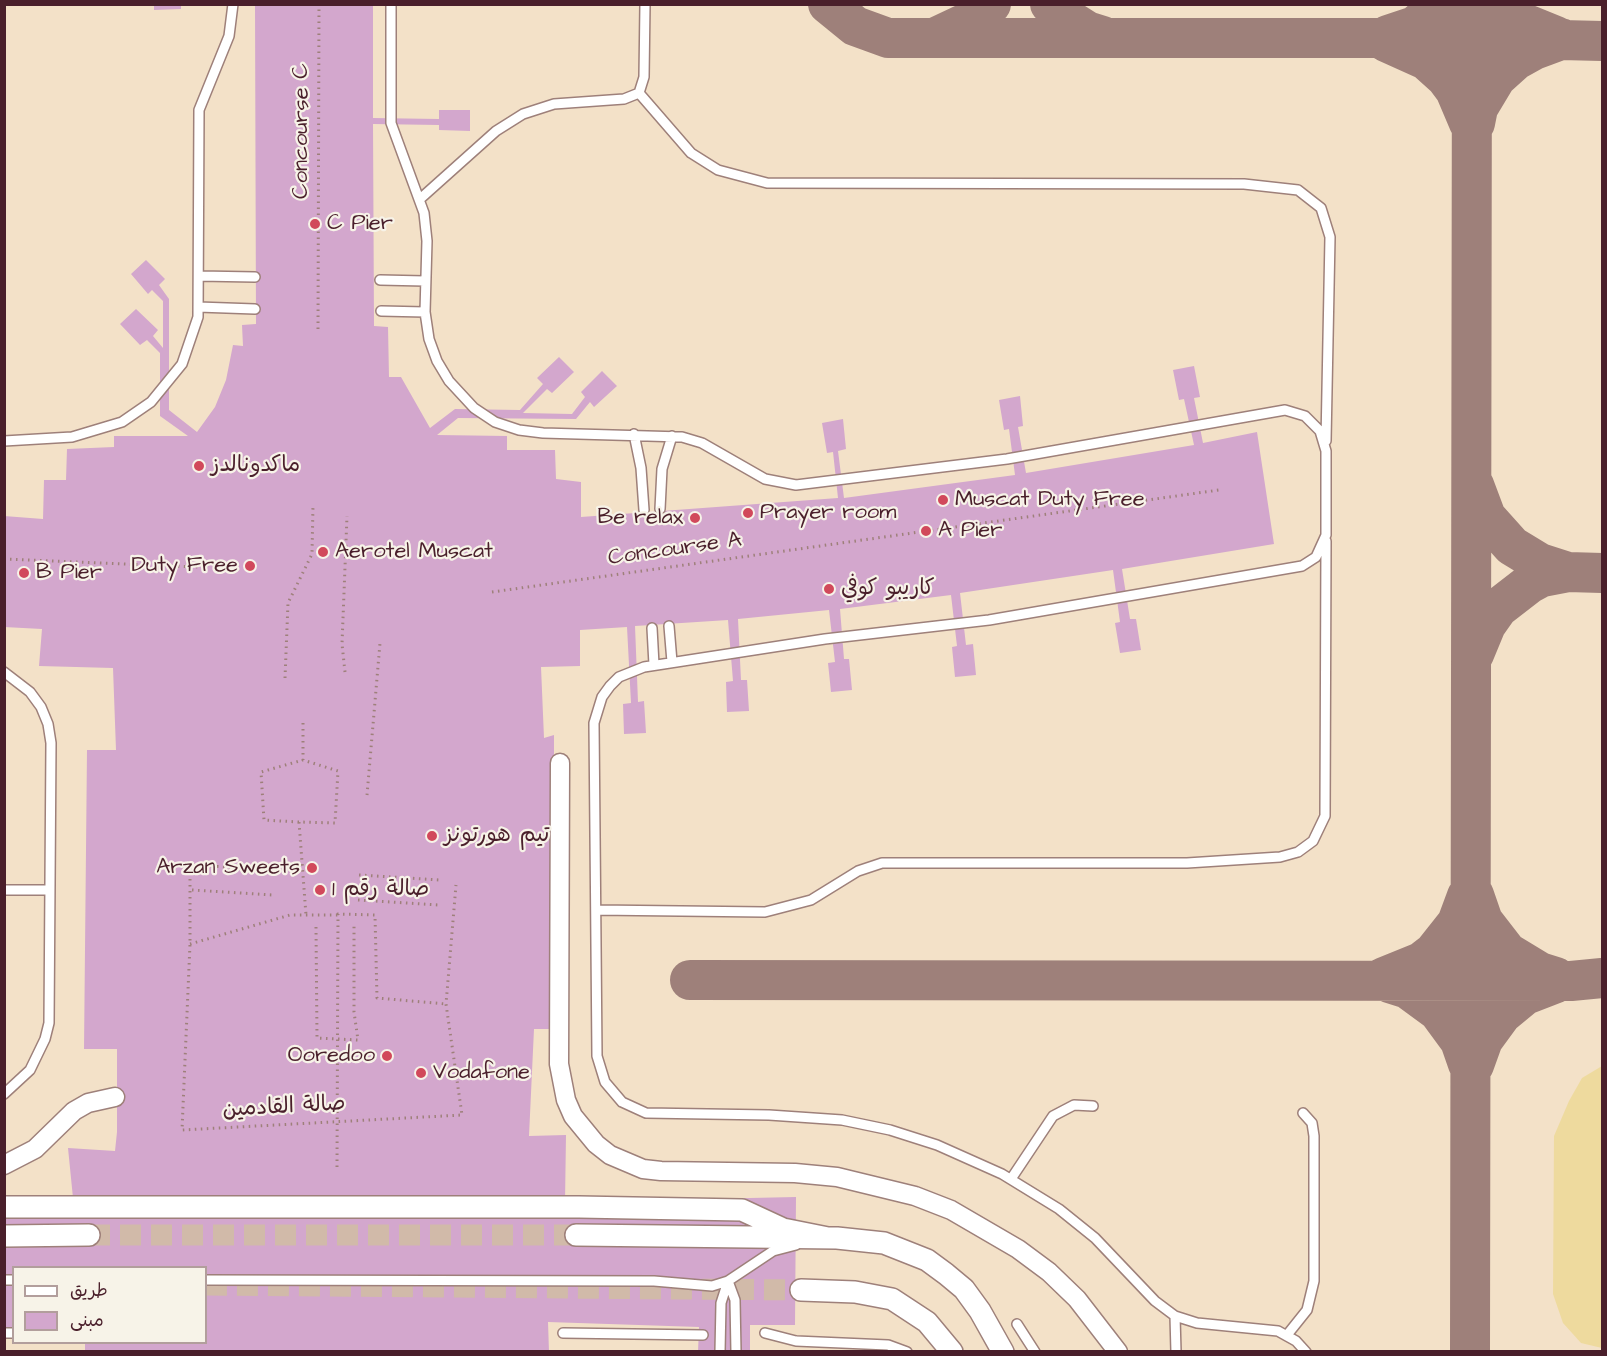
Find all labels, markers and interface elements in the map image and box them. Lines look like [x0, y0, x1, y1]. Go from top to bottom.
street label: Concourse C [289, 63, 315, 199]
place label: C Pier [327, 211, 393, 237]
marker: C Pier [308, 217, 322, 231]
place label: ماكدونالدز [211, 453, 300, 479]
marker: ماكدونالدز [192, 459, 206, 473]
place label: Muscat Duty Free [955, 487, 1145, 513]
marker: Muscat Duty Free [936, 493, 950, 507]
place label: Prayer room [760, 500, 896, 526]
place label: Be relax [598, 505, 683, 531]
marker: Prayer room [741, 506, 755, 520]
marker: Be relax [688, 511, 702, 525]
place label: A Pier [938, 518, 1002, 544]
marker: A Pier [919, 524, 933, 538]
street label: Concourse A [607, 528, 743, 572]
place label: Aerotel Muscat [335, 539, 493, 565]
marker: Aerotel Muscat [316, 545, 330, 559]
place label: Duty Free [132, 553, 238, 579]
marker: Duty Free [243, 559, 257, 573]
place label: B Pier [36, 560, 102, 586]
marker: B Pier [17, 566, 31, 580]
place label: كاريبو كوفي [841, 576, 935, 602]
marker: كاريبو كوفي [822, 582, 836, 596]
place label: تيم هورتونز [444, 823, 549, 849]
marker: تيم هورتونز [425, 829, 439, 843]
place label: Arzan Sweets [156, 855, 300, 881]
marker: Arzan Sweets [305, 861, 319, 875]
place label: صالة رقم 1 [332, 877, 429, 903]
marker: صالة رقم 1 [313, 883, 327, 897]
place label: Ooredoo [288, 1043, 375, 1069]
marker: Ooredoo [380, 1049, 394, 1063]
place label: Vodafone [433, 1060, 530, 1086]
marker: Vodafone [414, 1066, 428, 1080]
street label: صالة القادمين [222, 1092, 346, 1124]
legend [12, 1266, 207, 1344]
text: طريق [70, 1278, 108, 1303]
text: مبنى [70, 1308, 104, 1333]

